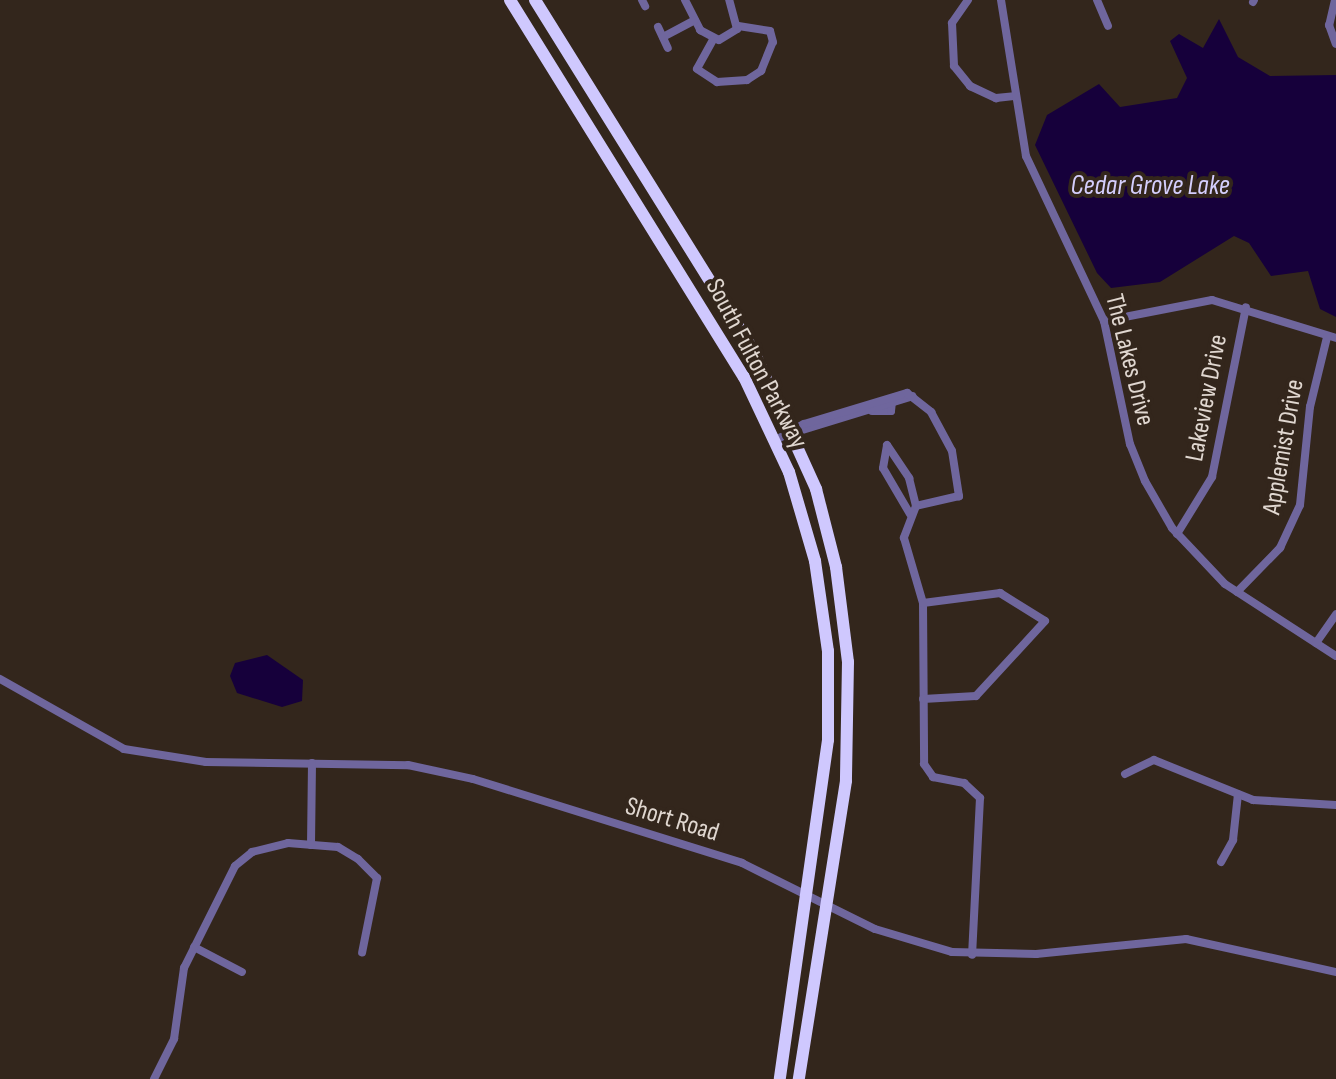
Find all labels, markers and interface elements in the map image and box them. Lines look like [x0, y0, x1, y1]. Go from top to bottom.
water label: Cedar Grove Lake [1070, 169, 1230, 203]
street label: South Fulton Parkway [698, 274, 814, 454]
street label: The Lakes Drive [1098, 291, 1160, 429]
street label: Lakeview Drive [1179, 332, 1235, 464]
street label: Applemist Drive [1257, 377, 1311, 517]
street label: Short Road [621, 791, 723, 849]

